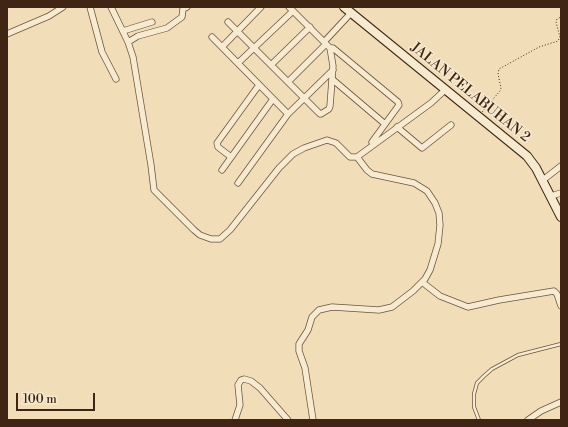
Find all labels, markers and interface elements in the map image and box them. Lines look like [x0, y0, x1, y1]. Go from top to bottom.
street label: JALAN PELABUHAN 2 [407, 40, 533, 146]
scale bar [18, 385, 97, 411]
text: 100 m [23, 392, 57, 407]

